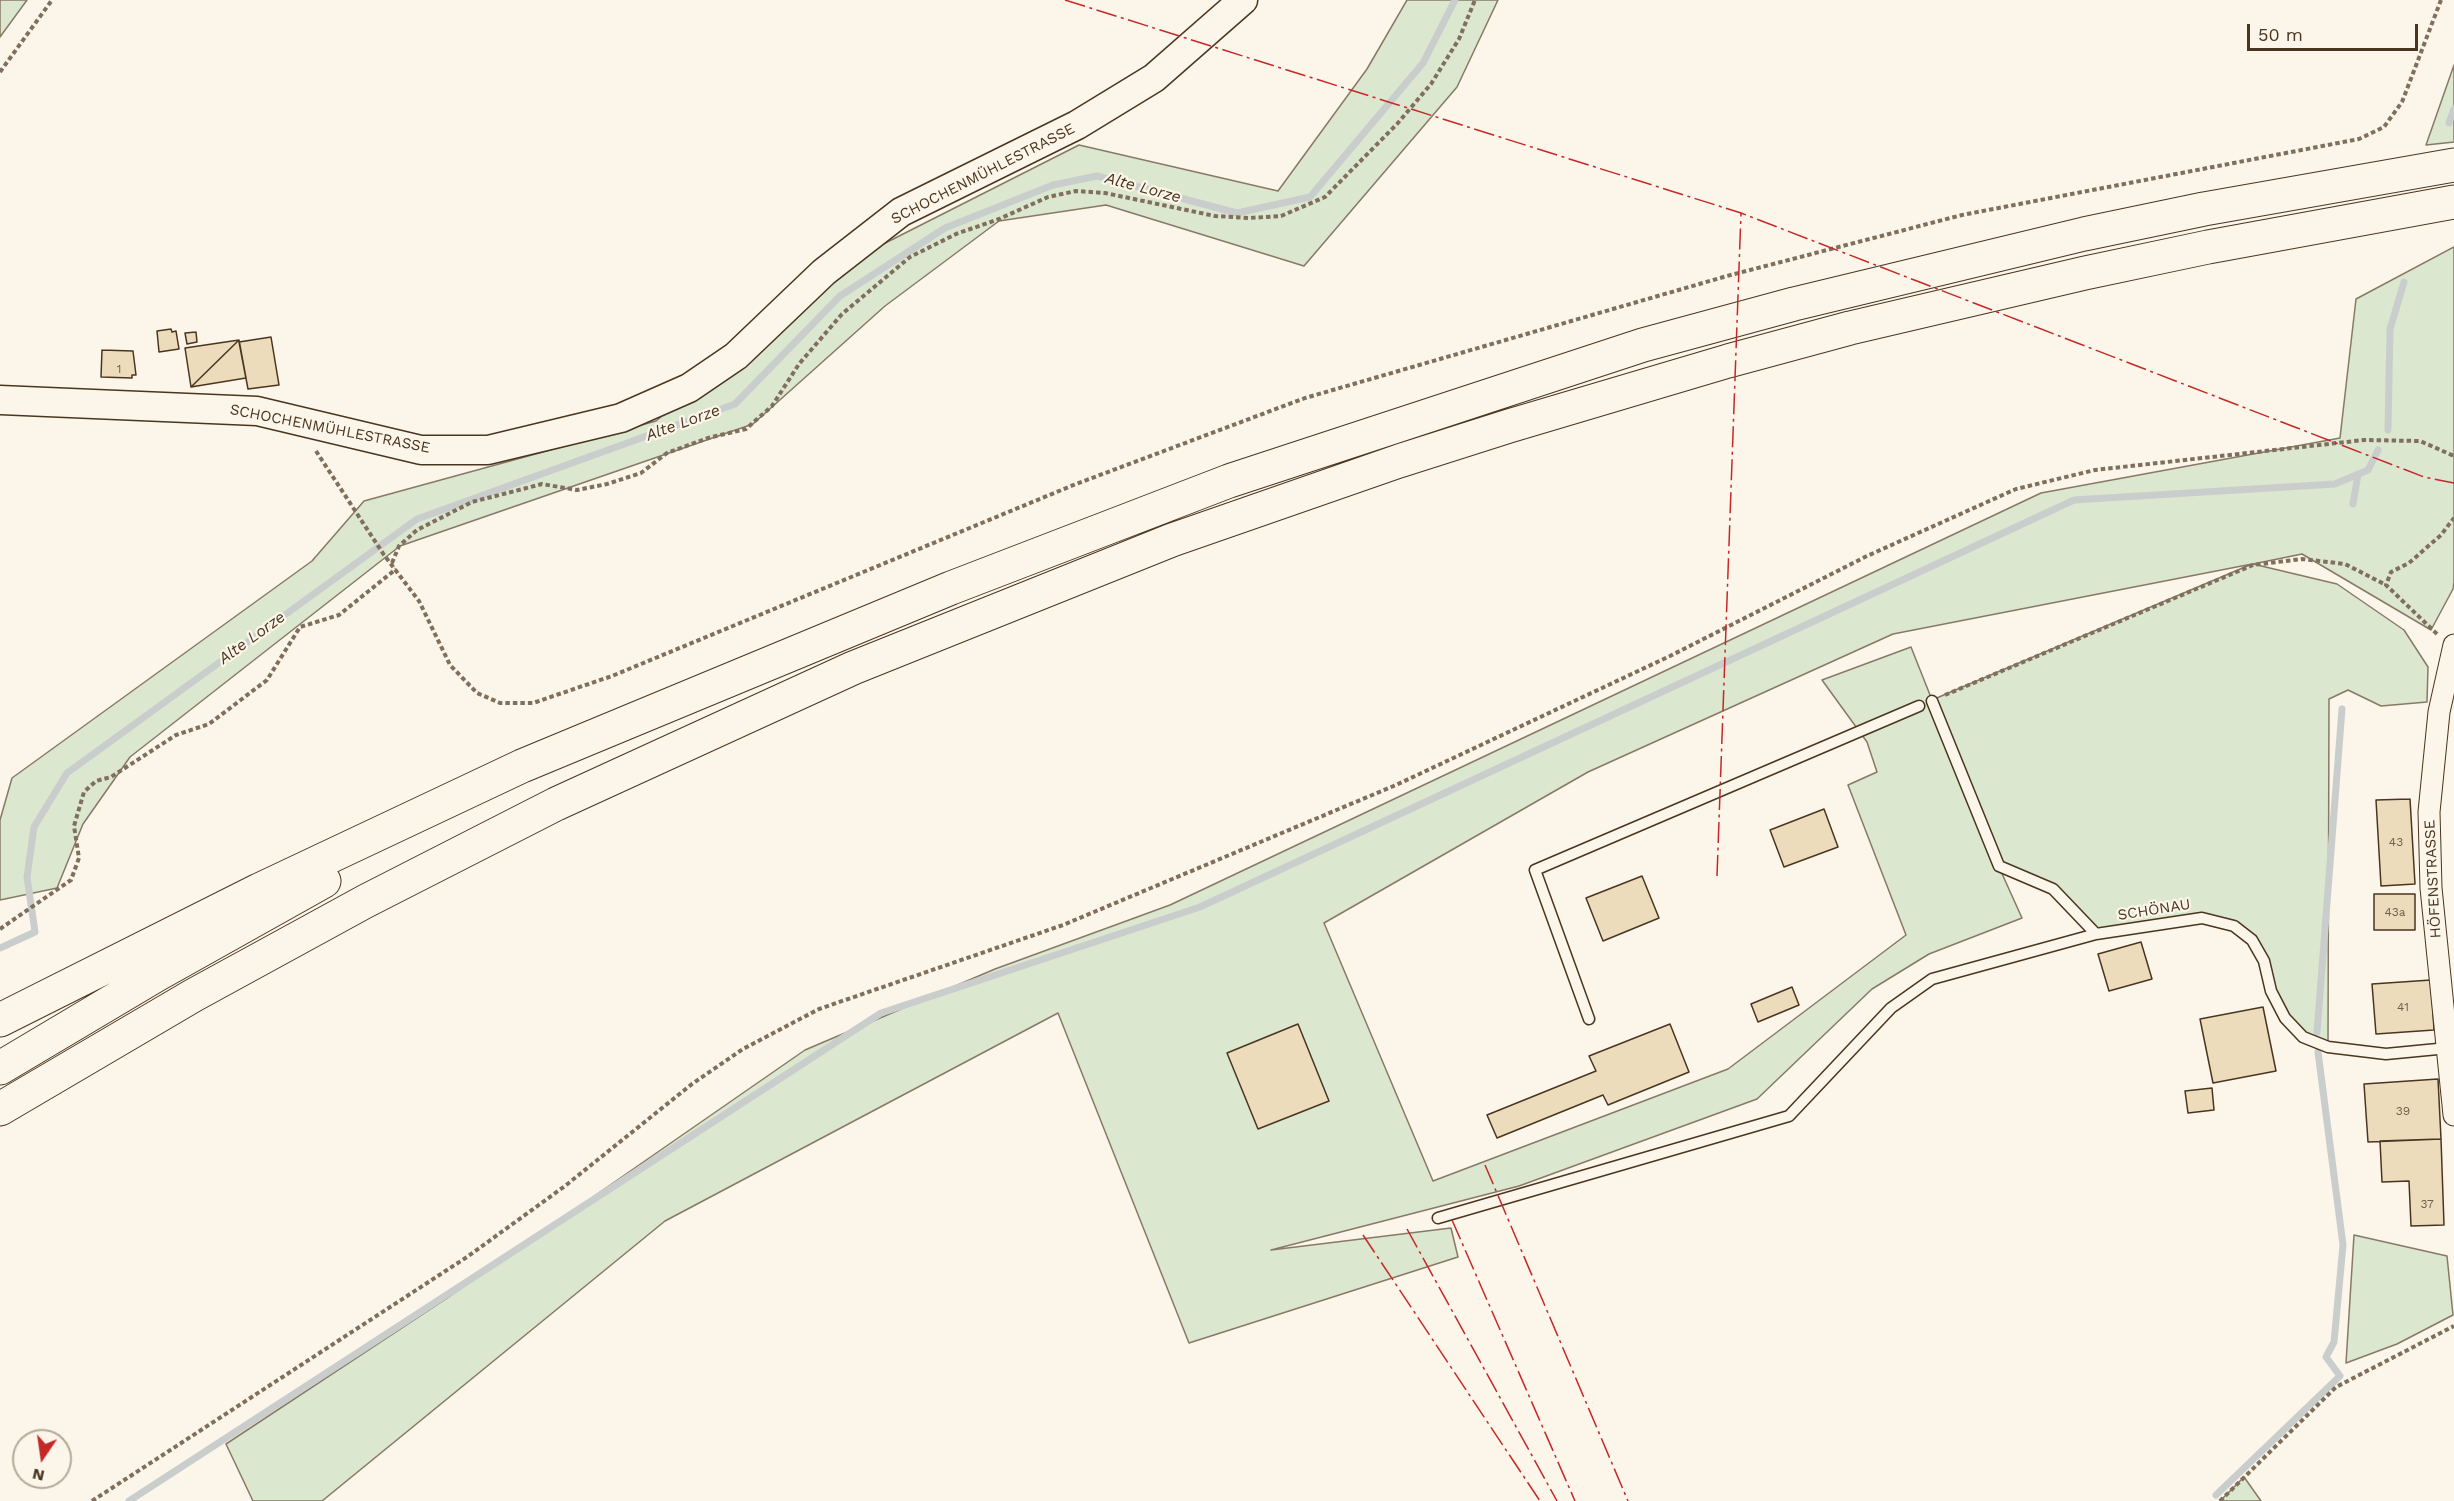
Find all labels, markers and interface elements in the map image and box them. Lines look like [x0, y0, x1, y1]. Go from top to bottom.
scale bar [2250, 12, 2421, 50]
text: 50 m [2258, 24, 2303, 45]
street label: SCHOCHENMÜHLESTRASSE [888, 120, 1078, 228]
water label: Alte Lorze [1103, 169, 1183, 207]
house number: 1 [117, 362, 121, 376]
street label: SCHOCHENMÜHLESTRASSE [228, 401, 432, 457]
water label: Alte Lorze [643, 401, 723, 445]
water label: Alte Lorze [215, 607, 289, 669]
street label: HÖFENSTRASSE [2421, 819, 2445, 939]
house number: 43 [2389, 835, 2403, 849]
street label: SCHÖNAU [2116, 895, 2192, 925]
house number: 43a [2384, 905, 2406, 919]
house number: 41 [2397, 1000, 2409, 1014]
house number: 39 [2396, 1104, 2410, 1118]
house number: 37 [2420, 1197, 2434, 1211]
north arrow [12, 1429, 72, 1489]
text: N [30, 1464, 46, 1486]

